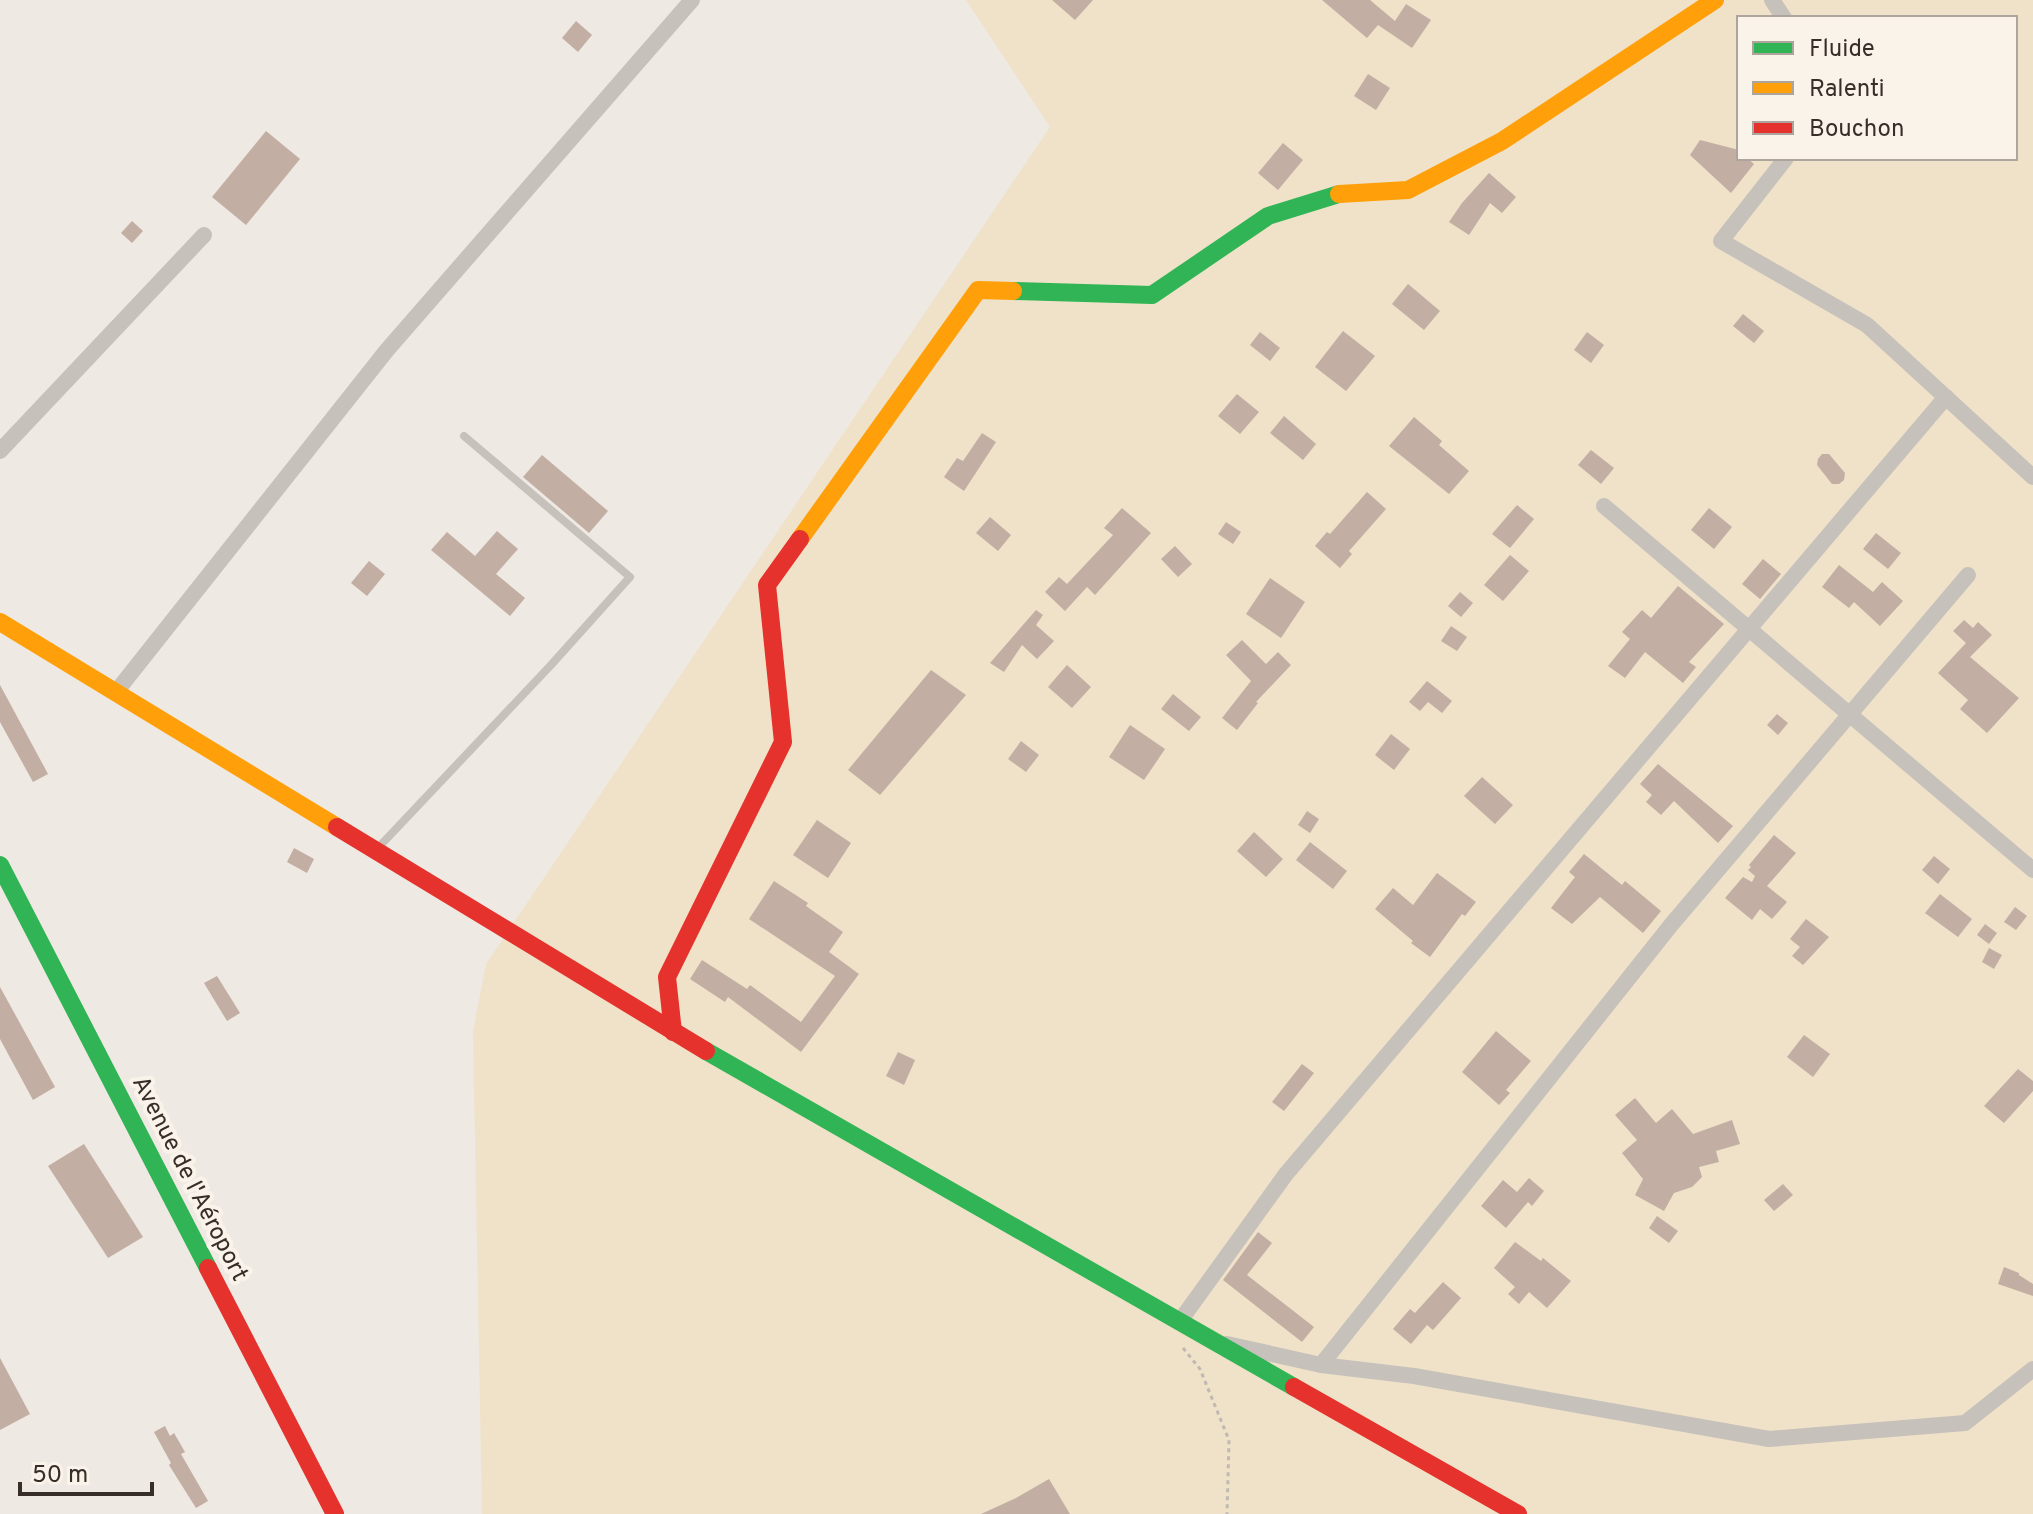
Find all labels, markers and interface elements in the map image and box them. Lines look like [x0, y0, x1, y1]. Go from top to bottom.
legend [1737, 16, 2017, 160]
text: Fluide [1809, 35, 1875, 65]
text: Ralenti [1809, 75, 1885, 105]
text: Bouchon [1809, 115, 1904, 145]
street label: Avenue de l'Aéroport [124, 1071, 254, 1287]
scale bar [20, 1446, 152, 1496]
text: 50 m [32, 1461, 88, 1491]

